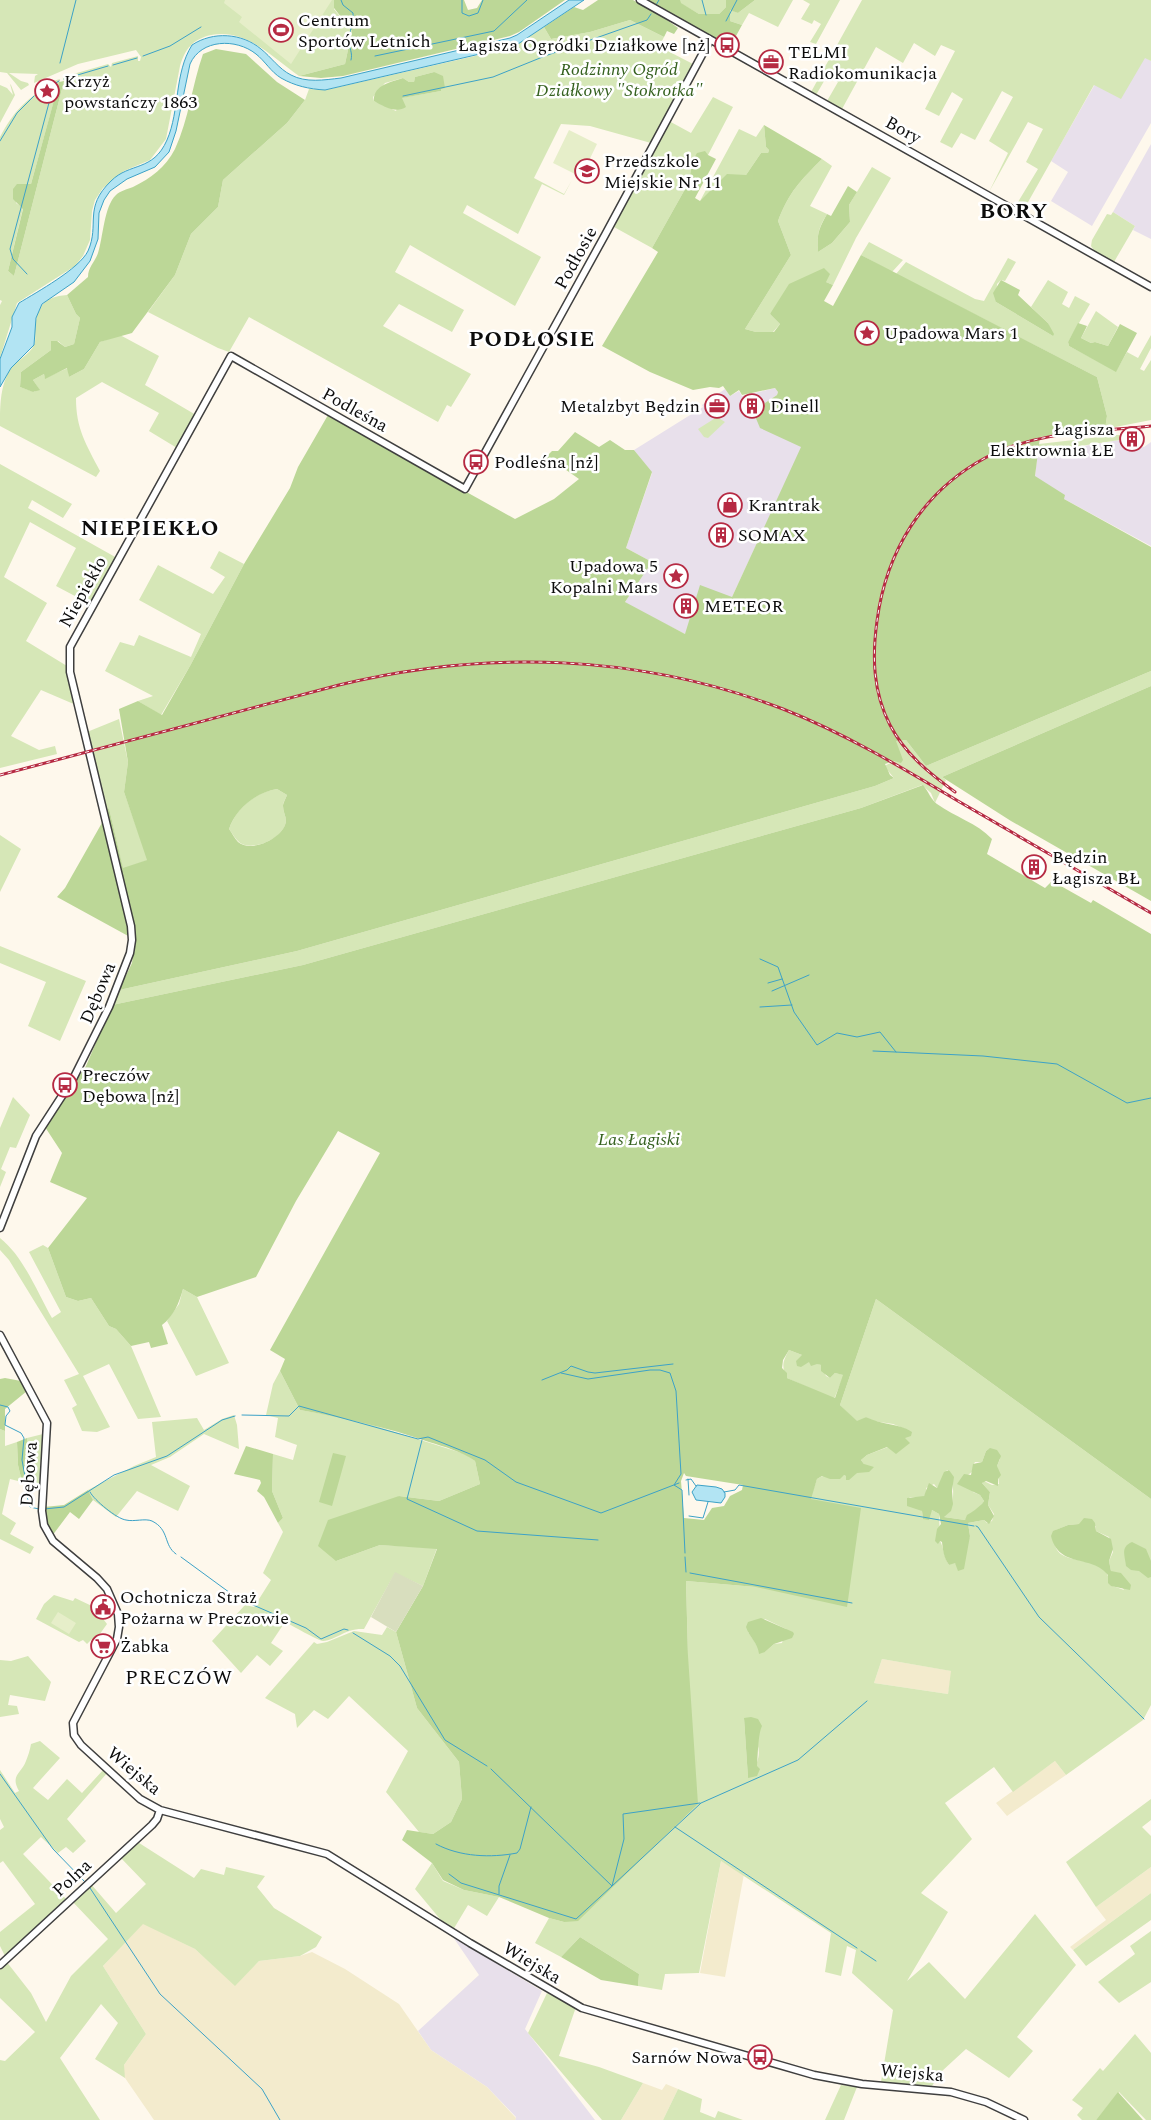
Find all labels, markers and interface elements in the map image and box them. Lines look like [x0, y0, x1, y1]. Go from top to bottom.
place label: Centrum Sportów Letnich [298, 7, 431, 55]
sports icon: Centrum Sportów Letnich [268, 17, 294, 43]
place label: Łagisza Ogródki Działkowe [nż] [458, 32, 710, 59]
bus stop icon: Łagisza Ogródki Działkowe [nż] [714, 32, 740, 58]
place label: TELMI Radiokomunikacja [788, 39, 937, 87]
office icon: TELMI Radiokomunikacja [758, 49, 784, 75]
park label: Rodzinny Ogród Działkowy "Stokrotka" [535, 56, 703, 104]
place label: Krzyż powstańczy 1863 [64, 68, 197, 116]
place icon: Krzyż powstańczy 1863 [34, 78, 60, 104]
street label: Bory [880, 109, 927, 152]
place label: Przedszkole Miejskie Nr 11 [604, 148, 722, 196]
school or university icon: Przedszkole Miejskie Nr 11 [574, 158, 600, 184]
district label: BORY [979, 195, 1049, 228]
street label: Podłosie [548, 222, 604, 294]
place icon: Upadowa Mars 1 [854, 320, 880, 346]
place label: Upadowa Mars 1 [884, 320, 1018, 347]
district label: PODŁOSIE [469, 323, 595, 356]
street label: Podleśna [317, 381, 393, 439]
place label: Metalzbyt Będzin [560, 393, 700, 420]
office icon: Metalzbyt Będzin [704, 393, 730, 419]
building icon: Dinell [739, 393, 765, 419]
place label: Dinell [770, 393, 819, 420]
place label: Łagisza Elektrownia ŁE [989, 416, 1114, 464]
building icon: Łagisza Elektrownia ŁE [1119, 426, 1145, 452]
bus stop icon: Podleśna [nż] [463, 449, 489, 475]
place label: Podleśna [nż] [494, 449, 598, 476]
shop icon: Krantrak [717, 492, 743, 518]
place label: Krantrak [748, 492, 820, 519]
district label: NIEPIEKŁO [81, 512, 219, 545]
building icon: SOMAX [708, 522, 734, 548]
place label: SOMAX [738, 522, 806, 549]
street label: Niepiekło [52, 551, 114, 633]
place label: Upadowa 5 Kopalni Mars [550, 553, 658, 601]
place icon: Upadowa 5 Kopalni Mars [663, 563, 689, 589]
building icon: METEOR [673, 593, 699, 619]
place label: METEOR [704, 593, 783, 620]
place label: Będzin Łagisza BŁ [1052, 844, 1140, 892]
building icon: Będzin Łagisza BŁ [1021, 854, 1047, 880]
street label: Dębowa [73, 958, 123, 1028]
place label: Preczów Dębowa [nż] [82, 1062, 179, 1110]
bus stop icon: Preczów Dębowa [nż] [52, 1072, 78, 1098]
park label: Las Łagiski [598, 1126, 680, 1153]
street label: Dębowa [13, 1440, 45, 1507]
place label: Ochotnicza Straż Pożarna w Preczowie [120, 1584, 289, 1632]
public building icon: Ochotnicza Straż Pożarna w Preczowie [90, 1594, 116, 1620]
supermarket icon: Żabka [90, 1633, 116, 1659]
place label: Żabka [120, 1633, 169, 1660]
district label: PRECZÓW [125, 1663, 233, 1693]
street label: Wiejska [101, 1740, 167, 1802]
street label: Polna [46, 1853, 98, 1903]
street label: Wiejska [498, 1935, 566, 1991]
place label: Sarnów Nowa [631, 2044, 742, 2071]
bus stop icon: Sarnów Nowa [747, 2044, 773, 2070]
street label: Wiejska [879, 2057, 945, 2089]

